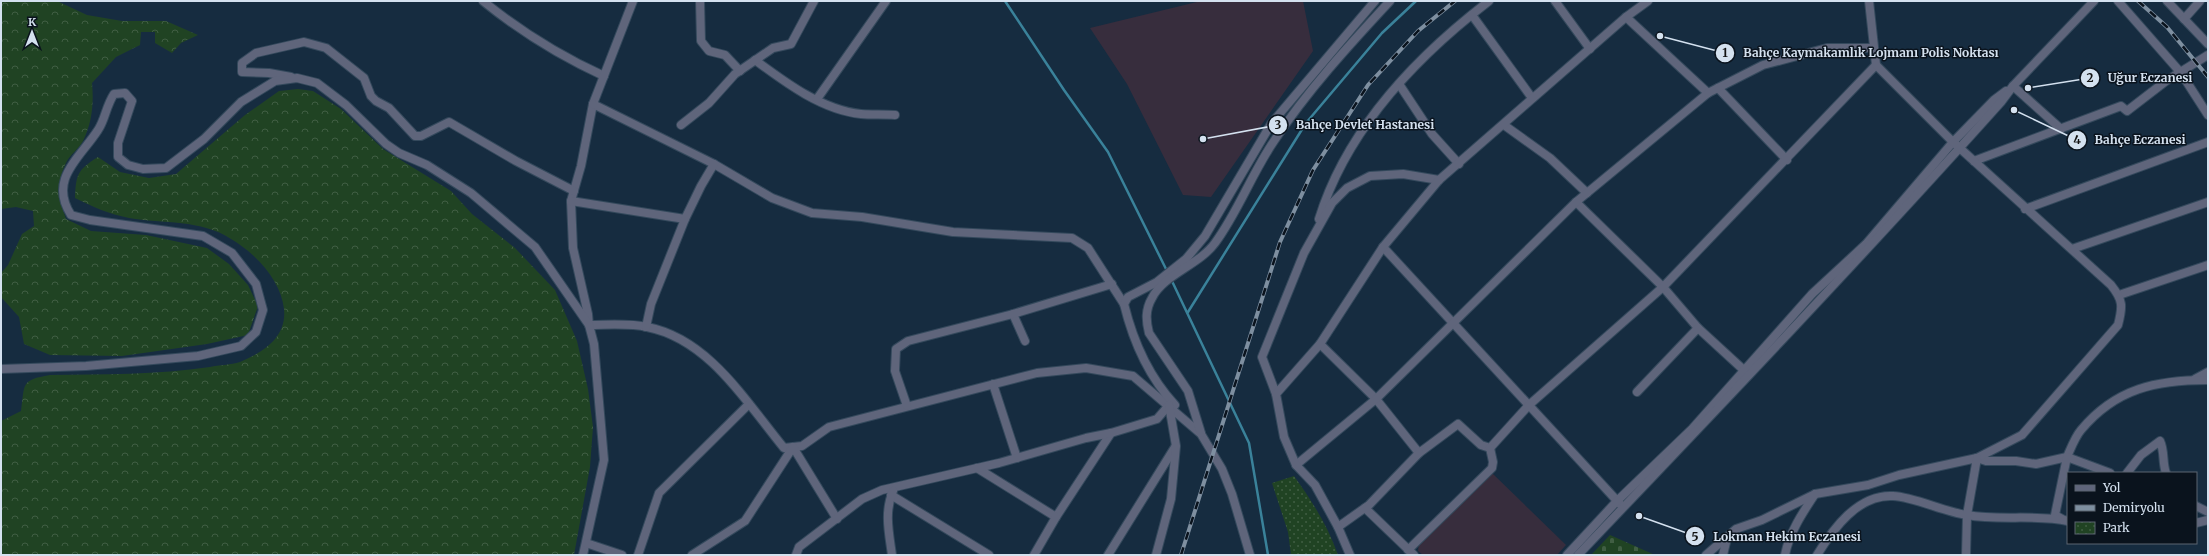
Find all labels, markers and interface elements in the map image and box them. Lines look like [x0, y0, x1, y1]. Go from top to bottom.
north arrow [12, 12, 52, 52]
text: K [28, 15, 37, 29]
callout: Bahçe Kaymakamlık Lojmanı Polis Noktası [1715, 41, 2007, 65]
text: 1 [1722, 45, 1728, 60]
text: Bahçe Kaymakamlık Lojmanı Polis Noktası [1743, 45, 1999, 60]
callout: Uğur Eczanesi [2080, 66, 2200, 90]
text: 2 [2086, 70, 2094, 85]
text: Uğur Eczanesi [2108, 70, 2192, 85]
callout: Bahçe Devlet Hastanesi [1268, 113, 1442, 137]
text: 3 [1275, 117, 1282, 132]
text: Bahçe Devlet Hastanesi [1296, 117, 1434, 132]
callout: Bahçe Eczanesi [2067, 128, 2194, 152]
text: 4 [2073, 132, 2081, 147]
text: Bahçe Eczanesi [2094, 132, 2186, 147]
legend [2067, 472, 2197, 544]
text: Yol [2102, 480, 2121, 495]
text: Demiryolu [2103, 500, 2165, 515]
text: Park [2103, 520, 2130, 535]
callout: Lokman Hekim Eczanesi [1685, 524, 1869, 548]
text: 5 [1691, 529, 1699, 544]
text: Lokman Hekim Eczanesi [1713, 529, 1861, 544]

